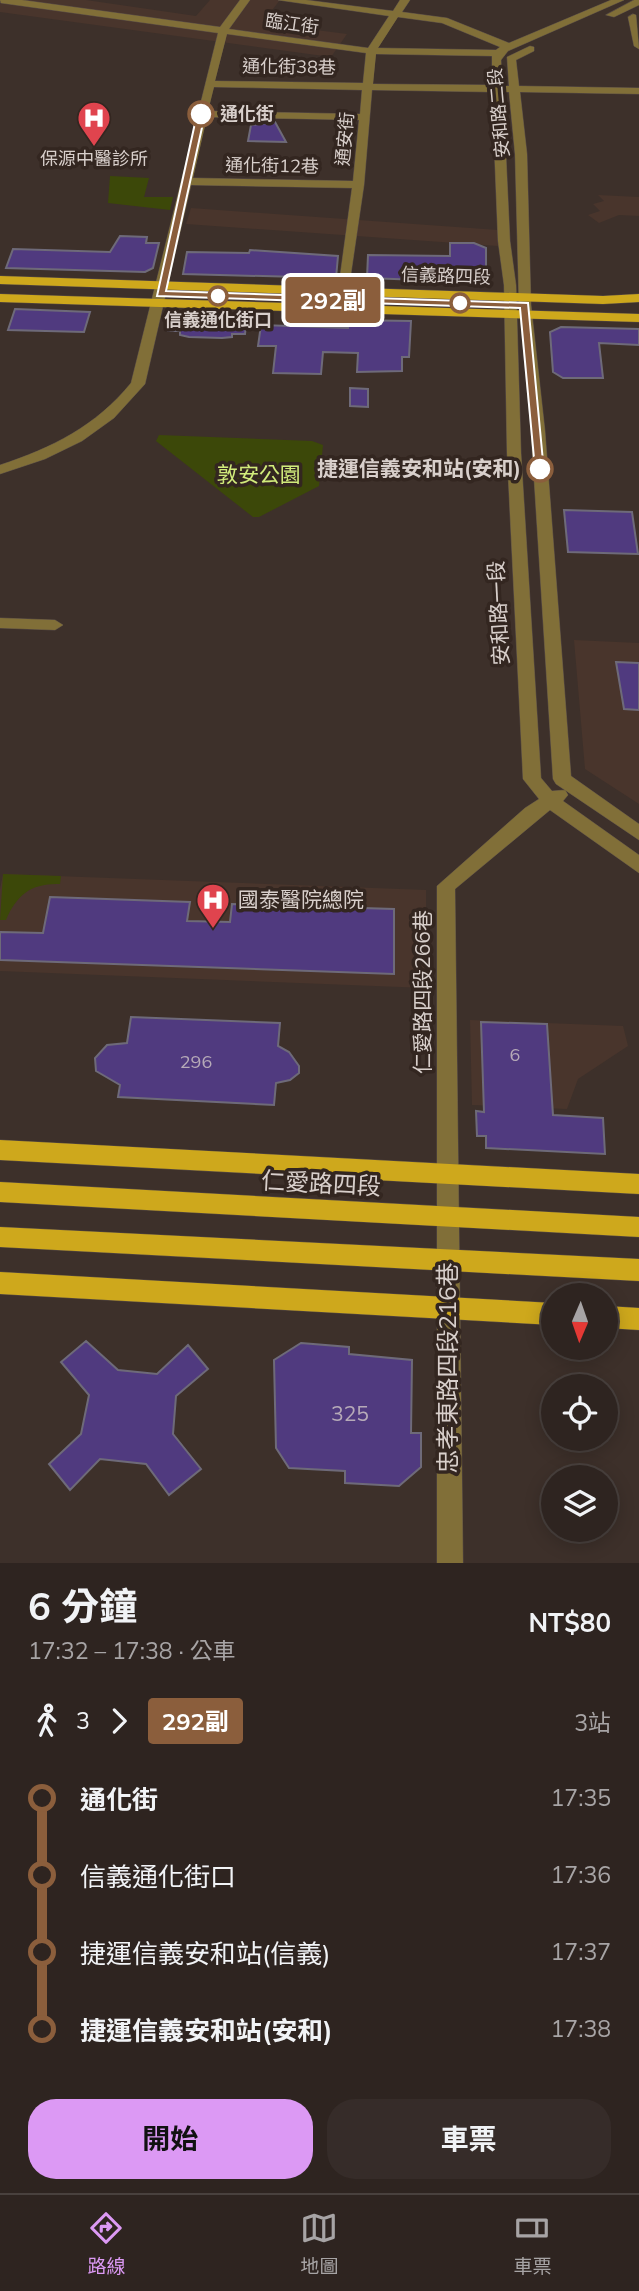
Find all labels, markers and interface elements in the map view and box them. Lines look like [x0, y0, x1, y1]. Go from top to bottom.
street label: 臨江街 [264, 8, 320, 39]
street label: 通化街38巷 [242, 54, 336, 79]
street label: 安和路二段 [483, 67, 514, 159]
hospital icon: 保源中醫診所 [75, 99, 113, 148]
marker: 通化街 [188, 101, 214, 127]
place label: 通化街 [220, 102, 274, 125]
street label: 通安街 [331, 111, 358, 167]
place label: 保源中醫診所 [40, 147, 148, 170]
street label: 通化街12巷 [225, 153, 319, 178]
street label: 信義路四段 [401, 262, 491, 289]
line badge: 292副 [284, 277, 382, 323]
text: 292副 [299, 285, 367, 315]
marker: 信義通化街口 [208, 286, 228, 306]
unlabelled marker [450, 293, 470, 313]
place label: 信義通化街口 [164, 308, 272, 331]
place label: 捷運信義安和站(安和) [317, 455, 521, 481]
marker: 捷運信義安和站(安和) [527, 456, 553, 482]
park label: 敦安公園 [217, 461, 301, 487]
street label: 安和路一段 [482, 560, 514, 666]
hospital icon: 國泰醫院總院 [194, 881, 232, 930]
place label: 國泰醫院總院 [238, 886, 364, 912]
street label: 仁愛路四段266巷 [409, 910, 435, 1074]
house number: 6 [510, 1043, 520, 1066]
house number: 296 [180, 1050, 212, 1073]
street label: 仁愛路四段 [260, 1165, 382, 1201]
street label: 忠孝東路四段216巷 [432, 1262, 462, 1474]
north arrow [541, 1283, 618, 1360]
map controls [541, 1283, 618, 1542]
button: locate [541, 1374, 618, 1451]
house number: 325 [331, 1400, 369, 1426]
button: layers [541, 1465, 618, 1542]
text: 6 分鐘 [28, 1582, 137, 1630]
text: NT$80 [528, 1606, 611, 1639]
text: 17:32 – 17:38 · 公車 [28, 1636, 236, 1665]
icon: walk [28, 1702, 66, 1740]
icon: forward [100, 1702, 138, 1740]
text: 3 [76, 1706, 90, 1735]
text: 292副 [162, 1706, 229, 1736]
text: 3站 [574, 1708, 611, 1737]
text: 通化街 [80, 1783, 158, 1816]
text: 17:35 [551, 1783, 611, 1812]
text: 信義通化街口 [80, 1860, 236, 1893]
text: 17:36 [551, 1860, 611, 1889]
text: 捷運信義安和站(信義) [80, 1937, 331, 1970]
text: 17:37 [551, 1937, 611, 1966]
text: 捷運信義安和站(安和) [80, 2014, 333, 2047]
text: 17:38 [551, 2014, 611, 2043]
button: 開始 [28, 2099, 313, 2179]
button: 車票 [327, 2099, 611, 2179]
tab: 路線 [87, 2209, 126, 2278]
tab: 地圖 [300, 2209, 339, 2278]
tab: 車票 [513, 2209, 552, 2278]

